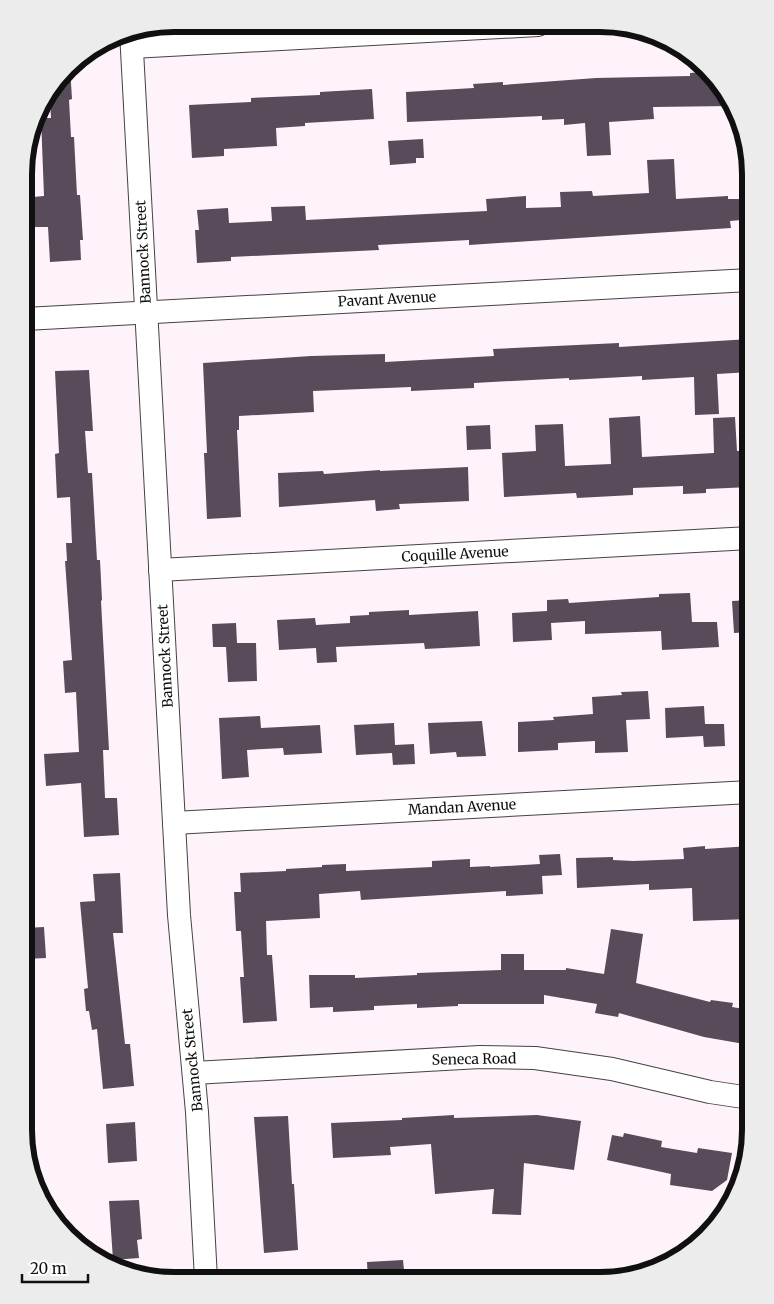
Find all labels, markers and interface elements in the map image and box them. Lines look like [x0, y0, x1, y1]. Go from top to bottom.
street label: Bannock Street [131, 199, 155, 304]
street label: Pavant Avenue [337, 287, 437, 311]
street label: Coquille Avenue [401, 542, 509, 566]
street label: Bannock Street [153, 603, 177, 708]
street label: Mandan Avenue [407, 795, 517, 819]
street label: Bannock Street [178, 1007, 206, 1112]
street label: Seneca Road [432, 1049, 517, 1069]
scale bar [22, 1252, 89, 1284]
text: 20 m [30, 1259, 67, 1278]

